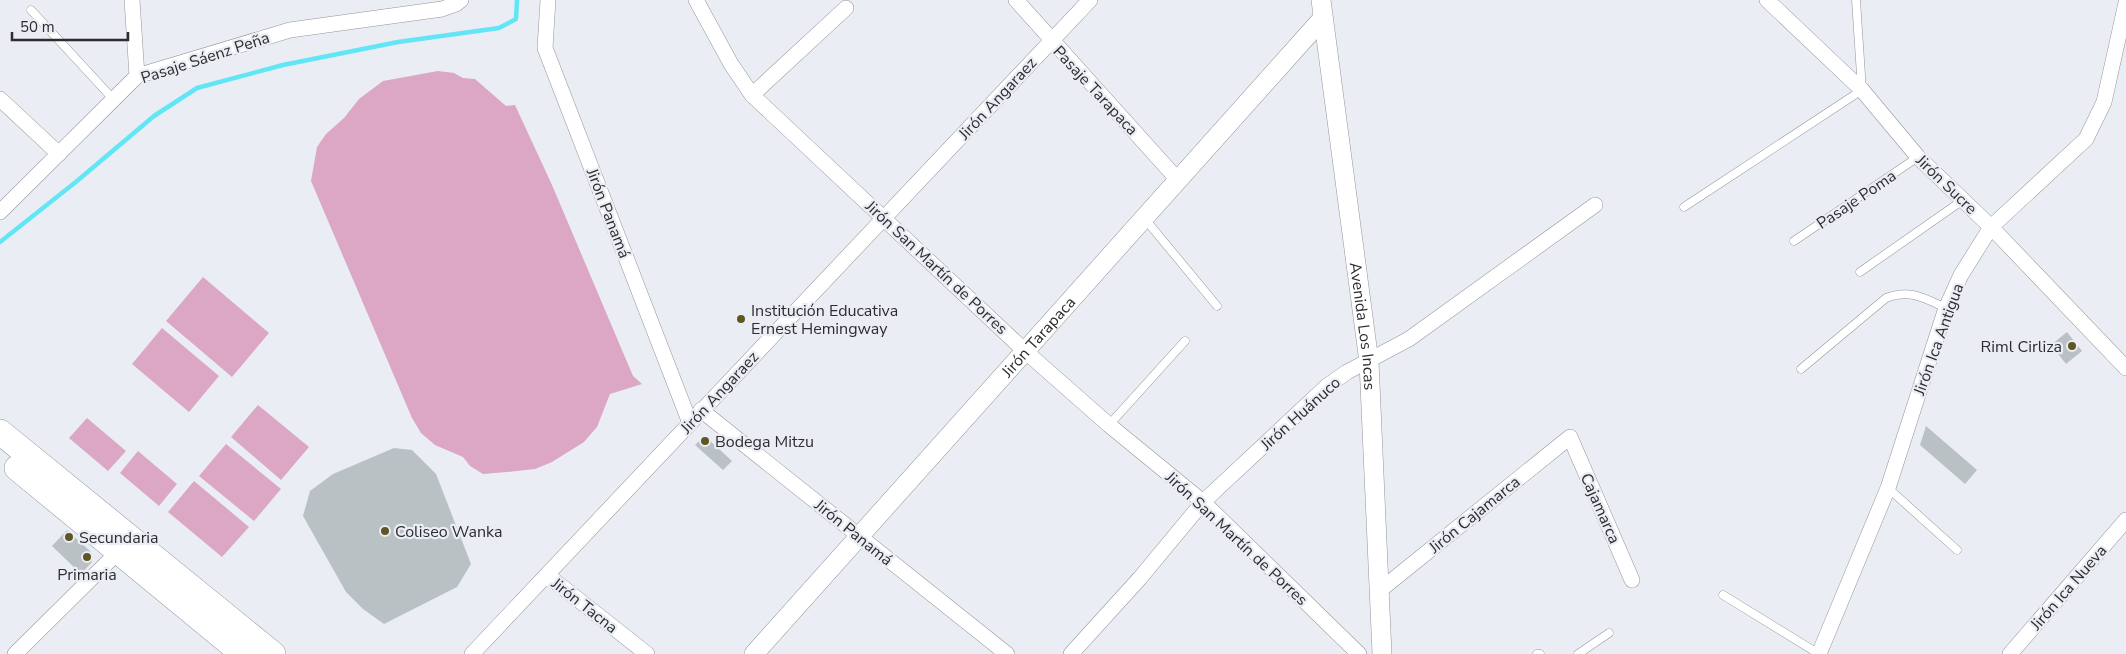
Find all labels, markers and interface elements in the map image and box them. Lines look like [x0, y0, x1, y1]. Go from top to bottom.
scale bar [12, 10, 129, 42]
text: 50 m [20, 17, 55, 37]
street label: Pasaje Sáenz Peña [138, 27, 272, 89]
street label: Pasaje Tarapaca [1048, 41, 1143, 140]
street label: Jirón Angaraez [953, 53, 1042, 145]
street label: Jirón Sucre [1910, 149, 1982, 219]
street label: Jirón Panamá [580, 164, 635, 261]
street label: Pasaje Poma [1812, 165, 1901, 235]
street label: Jirón San Martín de Porres [860, 195, 1012, 340]
street label: Avenida Los Incas [1344, 261, 1380, 391]
street label: Jirón Ica Antigua [1908, 280, 1969, 399]
street label: Jirón Tarapaca [996, 292, 1081, 383]
place label: Institución Educativa Ernest Hemingway [751, 300, 898, 340]
marker: Institución Educativa Ernest Hemingway [735, 313, 747, 325]
place label: Riml Cirliza [1981, 336, 2062, 358]
marker: Riml Cirliza [2066, 340, 2078, 352]
street label: Jirón Angaraez [675, 347, 764, 439]
street label: Jirón Huánuco [1255, 372, 1345, 456]
place label: Bodega Mitzu [715, 431, 814, 453]
marker: Bodega Mitzu [699, 435, 711, 447]
street label: Jirón San Martín de Porres [1160, 466, 1312, 611]
street label: Cajamarca [1575, 470, 1625, 547]
street label: Jirón Cajamarca [1424, 471, 1525, 559]
street label: Jirón Panamá [809, 494, 897, 571]
place label: Coliseo Wanka [395, 521, 502, 543]
marker: Coliseo Wanka [379, 525, 391, 537]
place label: Secundaria [79, 527, 159, 549]
marker: Secundaria [63, 531, 75, 543]
street label: Jirón Ica Nueva [2025, 540, 2112, 636]
marker: Primaria [81, 551, 93, 563]
place label: Primaria [57, 564, 117, 586]
street label: Jirón Tacna [546, 572, 622, 639]

